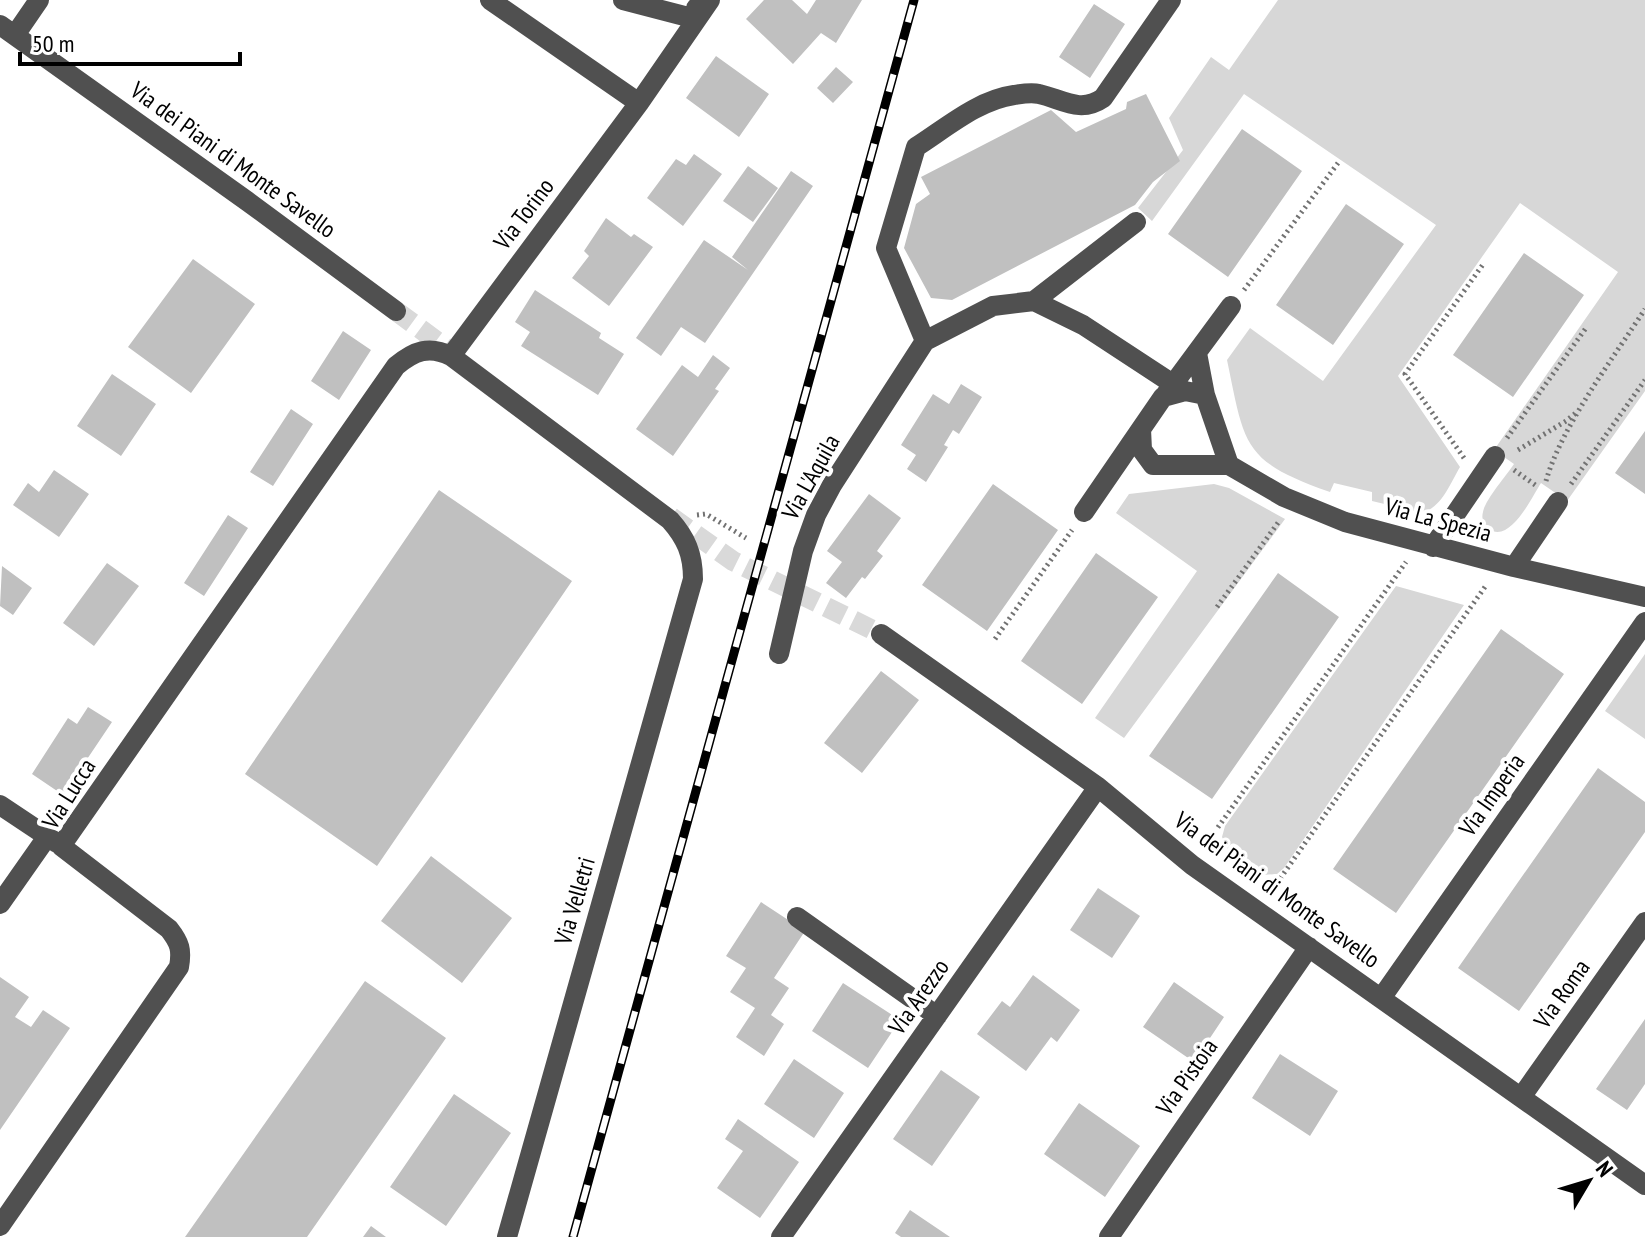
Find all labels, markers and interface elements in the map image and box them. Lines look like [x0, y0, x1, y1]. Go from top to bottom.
scale bar [20, 16, 240, 66]
text: 50 m [32, 28, 74, 59]
street label: Via dei Piani di Monte Savello [123, 74, 342, 245]
street label: Via Torino [486, 172, 561, 256]
street label: Via L'Aquila [774, 429, 847, 526]
street label: Via La Spezia [1380, 490, 1495, 549]
street label: Via Imperia [1451, 747, 1531, 843]
street label: Via Lucca [34, 753, 102, 836]
street label: Via dei Piani di Monte Savello [1167, 804, 1386, 975]
street label: Via Velletri [547, 853, 602, 949]
street label: Via Arezzo [881, 953, 956, 1041]
street label: Via Roma [1526, 953, 1596, 1035]
street label: Via Pistoia [1148, 1032, 1224, 1122]
north arrow [1549, 1141, 1629, 1221]
text: N [1590, 1155, 1619, 1182]

